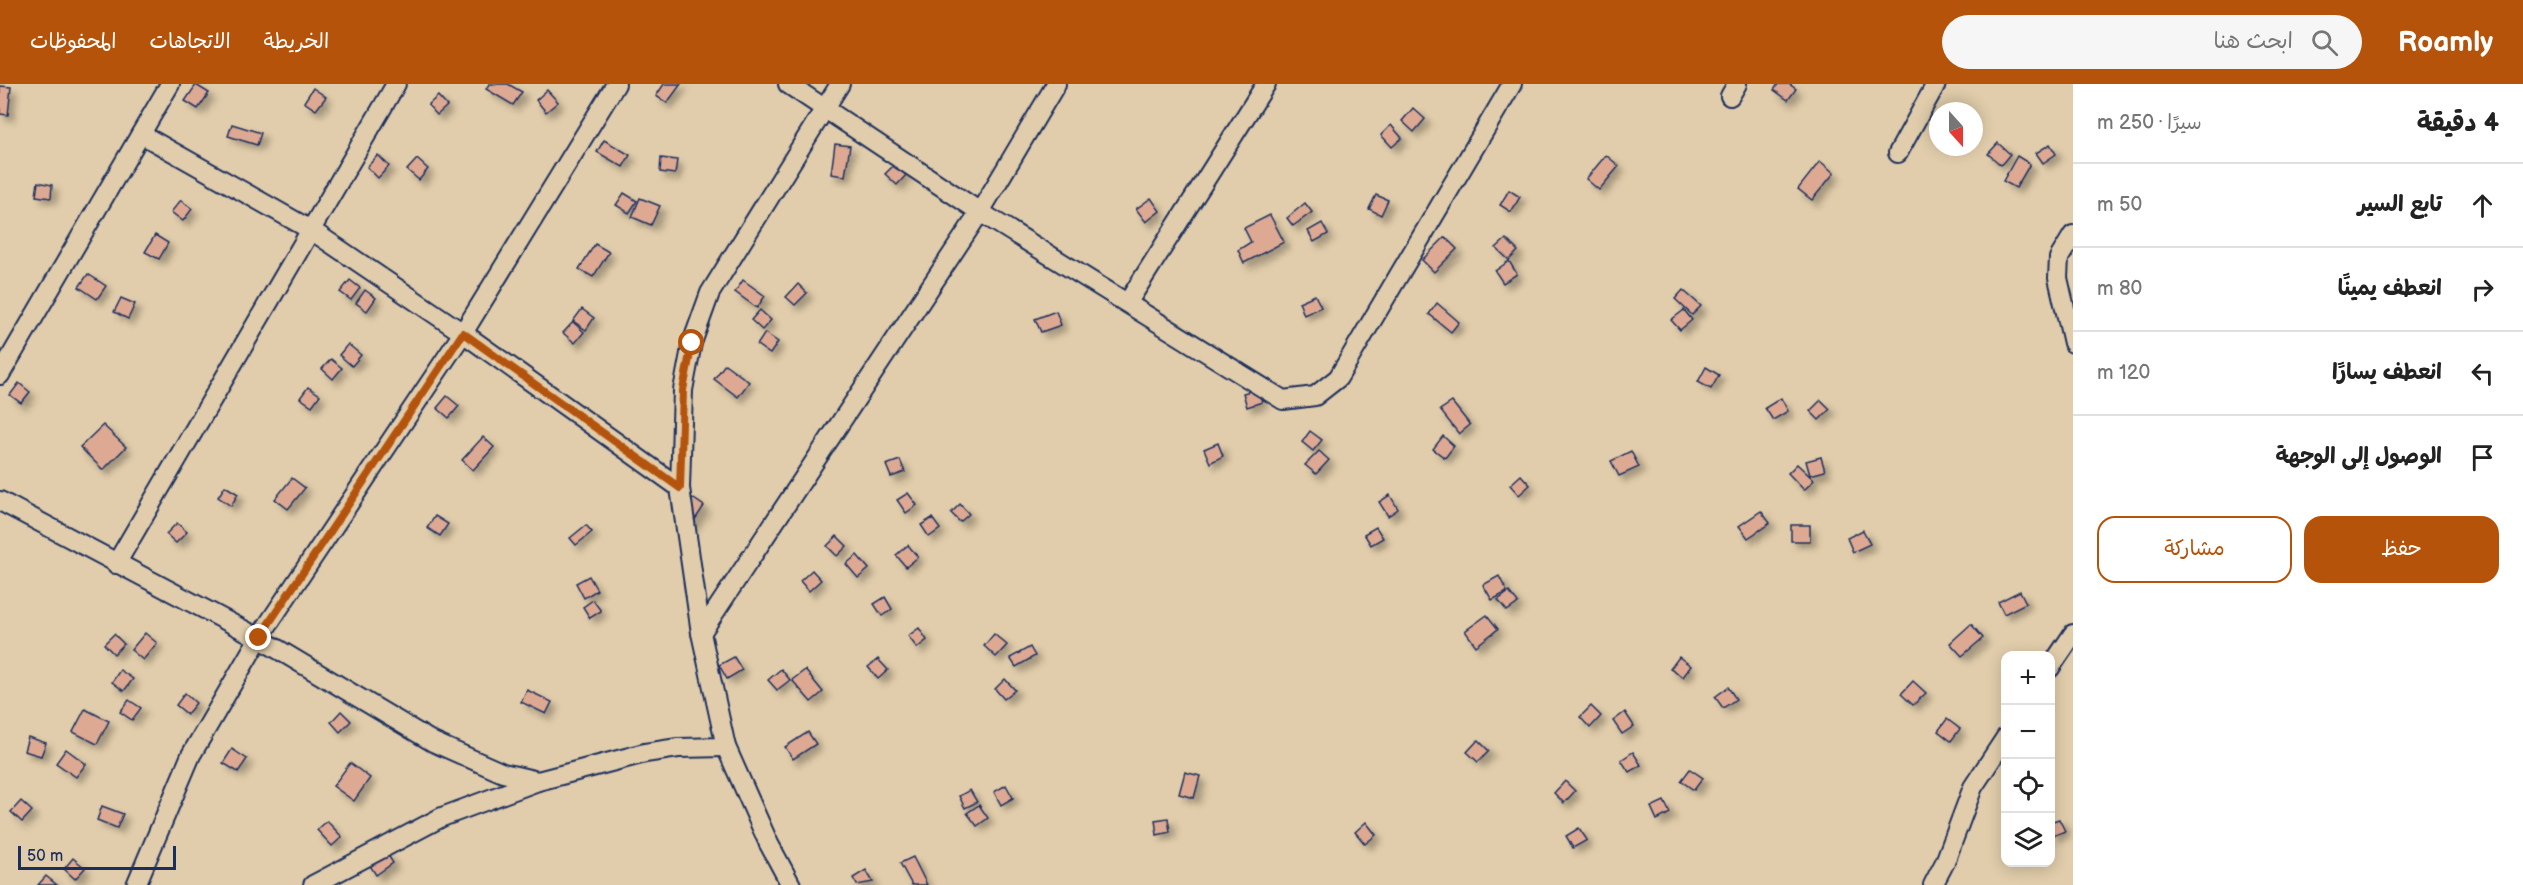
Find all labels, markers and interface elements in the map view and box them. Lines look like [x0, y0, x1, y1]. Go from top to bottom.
search box [1942, 15, 2362, 69]
icon: search [2308, 26, 2341, 59]
text: Roamly [2398, 26, 2493, 59]
text: ابحث هنا [2214, 28, 2293, 55]
text: المحفوظات [30, 29, 116, 54]
text: الاتجاهات [149, 29, 231, 54]
text: الخريطة [264, 29, 329, 54]
north arrow [1929, 102, 1983, 156]
text: 4 دقيقة [2417, 108, 2499, 139]
text: سيرًا · 250 m [2097, 111, 2202, 135]
icon: ahead [2466, 189, 2499, 222]
text: تابع السير [2358, 191, 2442, 218]
text: 50 m [2097, 193, 2142, 217]
icon: right [2466, 273, 2499, 306]
text: انعطف يمينًا [2338, 275, 2442, 302]
text: 80 m [2097, 277, 2142, 301]
route start [678, 329, 704, 355]
icon: left [2466, 357, 2499, 390]
text: انعطف يسارًا [2332, 359, 2442, 386]
text: 120 m [2097, 361, 2150, 385]
icon: arrive [2466, 441, 2499, 474]
text: الوصول إلى الوجهة [2275, 443, 2442, 470]
button: مشاركة [2097, 516, 2292, 583]
button: حفظ [2304, 516, 2499, 583]
route end [245, 624, 271, 650]
map controls [2001, 651, 2055, 867]
button: + [2001, 651, 2055, 705]
button: − [2001, 705, 2055, 759]
button: locate [2001, 759, 2055, 813]
button: layers [2001, 813, 2055, 867]
scale bar [18, 843, 176, 870]
text: 50 m [27, 847, 63, 866]

